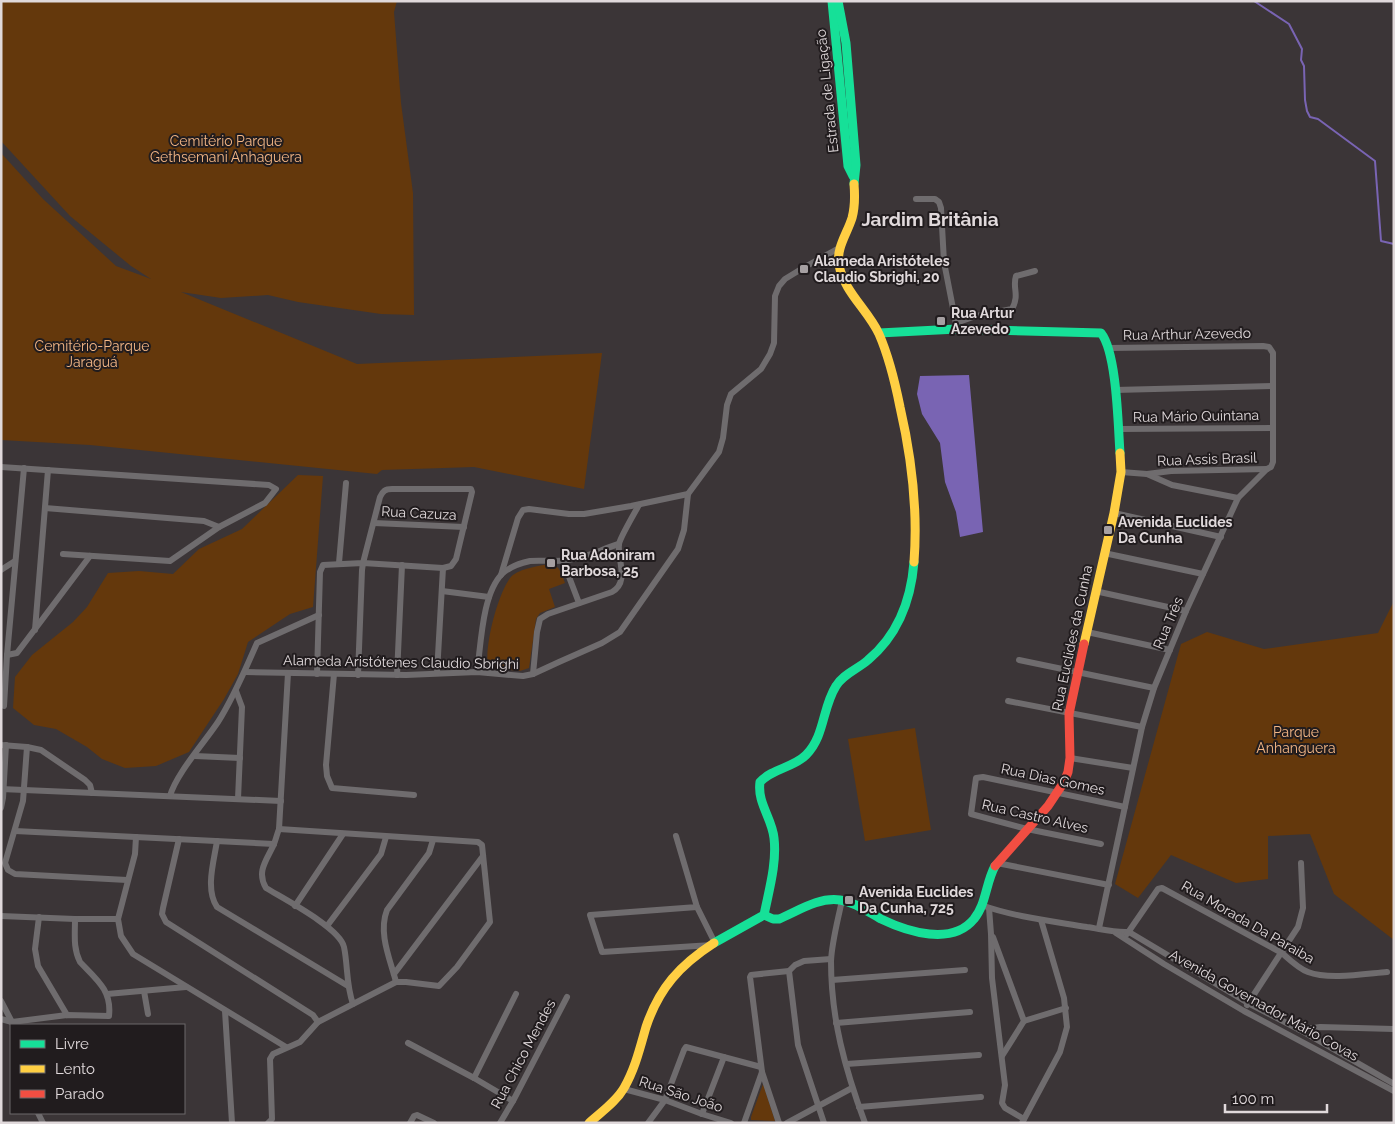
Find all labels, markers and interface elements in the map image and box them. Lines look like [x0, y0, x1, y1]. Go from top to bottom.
street label: Estrada de Ligação [813, 28, 841, 154]
park label: Cemitério Parque Gethsemani Anhaguera [150, 133, 302, 165]
district label: Jardim Britânia [861, 208, 999, 230]
place label: Alameda Aristóteles Claudio Sbrighi, 20 [814, 253, 950, 285]
marker: Alameda Aristóteles Claudio Sbrighi, 20 [798, 263, 810, 275]
place label: Rua Artur Azevedo [951, 305, 1015, 337]
marker: Rua Artur Azevedo [935, 315, 947, 327]
street label: Rua Arthur Azevedo [1123, 325, 1251, 343]
park label: Cemitério-Parque Jaraguá [35, 338, 149, 370]
street label: Rua Mário Quintana [1133, 407, 1259, 425]
street label: Rua Assis Brasil [1157, 449, 1257, 469]
street label: Rua Cazuza [381, 503, 457, 523]
place label: Avenida Euclides Da Cunha [1118, 514, 1233, 546]
marker: Avenida Euclides Da Cunha [1102, 524, 1114, 536]
place label: Rua Adoniram Barbosa, 25 [561, 547, 655, 579]
marker: Rua Adoniram Barbosa, 25 [545, 557, 557, 569]
street label: Rua Euclides da Cunha [1049, 564, 1095, 712]
street label: Rua Três [1150, 594, 1186, 651]
street label: Alameda Aristótenes Claudio Sbrighi [283, 652, 519, 672]
park label: Parque Anhanguera [1256, 724, 1336, 756]
street label: Rua Dias Gomes [1000, 760, 1107, 798]
street label: Rua Castro Alves [980, 796, 1090, 836]
street label: Rua Morada Da Paraiba [1179, 877, 1317, 967]
place label: Avenida Euclides Da Cunha, 725 [859, 884, 974, 916]
marker: Avenida Euclides Da Cunha, 725 [843, 894, 855, 906]
street label: Avenida Governador Mário Covas [1167, 946, 1362, 1064]
street label: Rua Chico Mendes [488, 997, 559, 1111]
legend [10, 1024, 185, 1114]
text: Livre [55, 1035, 89, 1053]
text: Lento [55, 1060, 95, 1078]
street label: Rua São João [637, 1073, 725, 1115]
scale bar [1225, 1082, 1328, 1114]
text: Parado [55, 1085, 104, 1103]
text: 100 m [1232, 1090, 1274, 1108]

